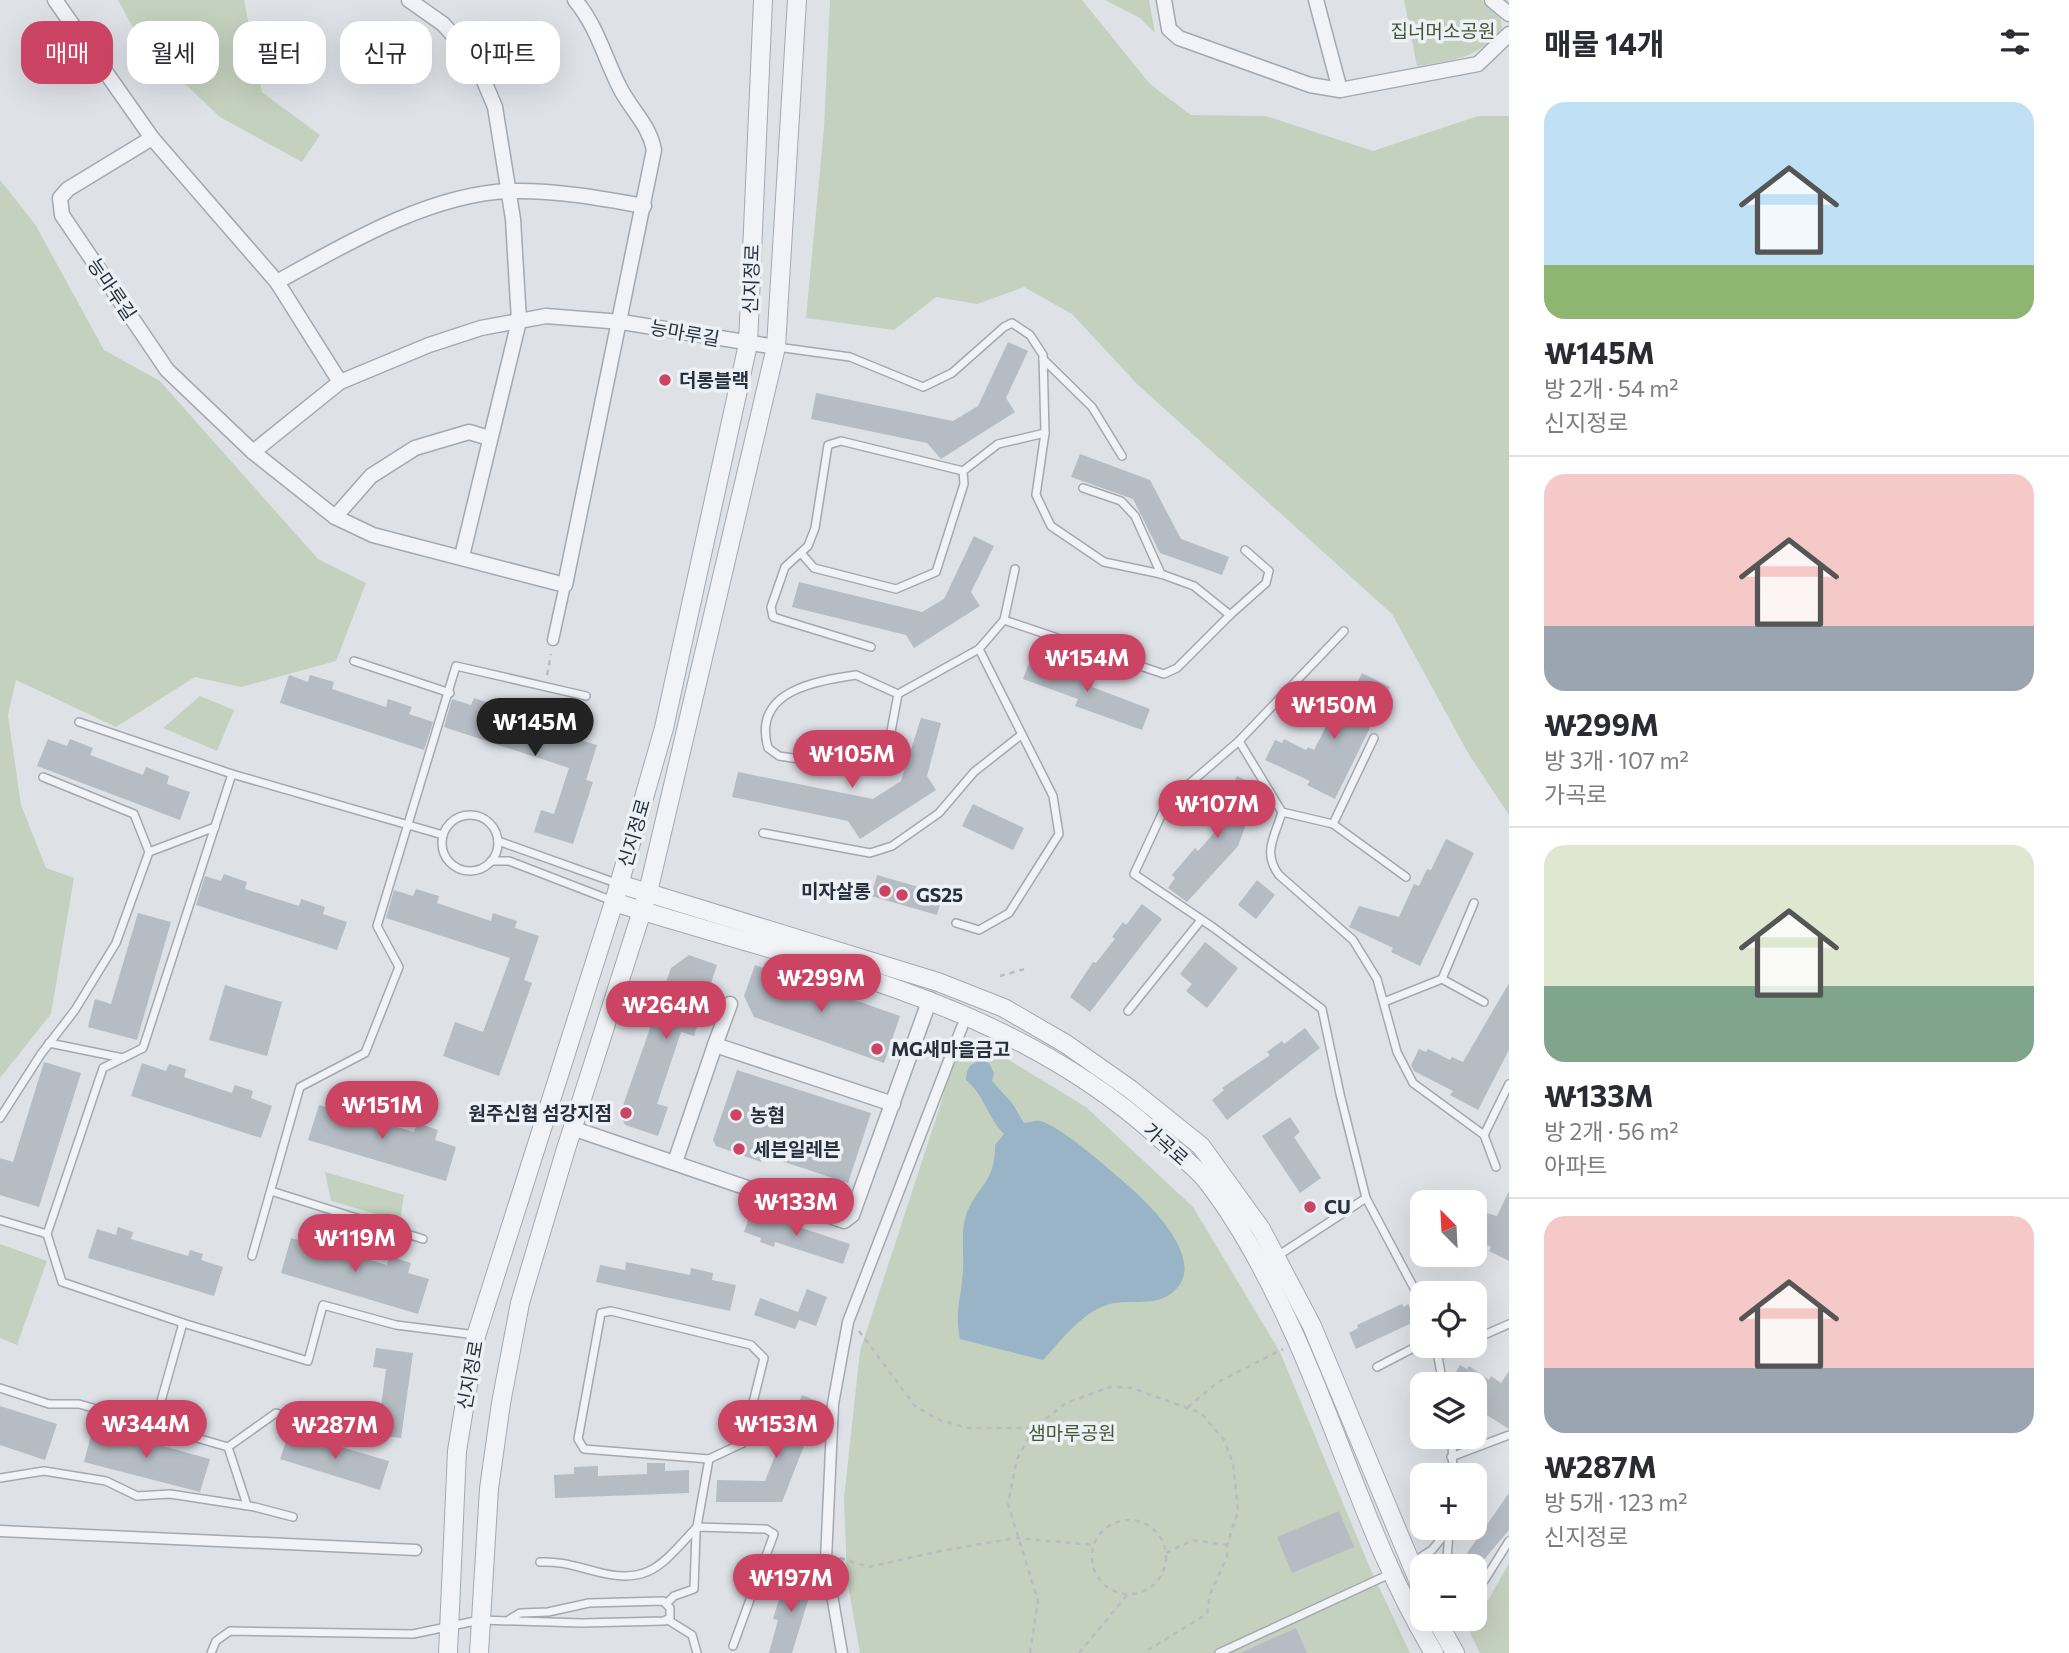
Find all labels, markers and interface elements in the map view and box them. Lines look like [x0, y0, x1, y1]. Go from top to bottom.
park label: 집너머소공원 [1391, 19, 1495, 42]
chip: 매매 [21, 21, 113, 84]
chip: 월세 [127, 21, 219, 84]
chip: 필터 [233, 21, 326, 84]
chip: 신규 [340, 21, 432, 84]
chip: 아파트 [446, 21, 560, 84]
icon: filters [1996, 23, 2034, 61]
text: 매물 14개 [1544, 24, 1665, 61]
icon: home [1726, 147, 1852, 273]
street label: 신지정로 [738, 244, 763, 314]
street label: 능마루길 [83, 253, 141, 324]
street label: 능마루길 [649, 315, 722, 350]
text: ₩145M [1544, 333, 1655, 370]
place label: 더롱블랙 [679, 368, 749, 391]
marker: 더롱블랙 [657, 372, 673, 388]
text: 방 2개 · 54 m² [1544, 374, 1678, 402]
text: 신지정로 [1544, 408, 1629, 436]
icon: home [1726, 519, 1852, 645]
pin: ₩154M [1038, 634, 1136, 694]
text: ₩154M [1045, 643, 1129, 671]
pin: ₩150M [1285, 682, 1383, 741]
text: ₩150M [1291, 690, 1377, 718]
pin: ₩145M [486, 698, 584, 758]
text: ₩299M [1544, 705, 1659, 742]
text: ₩145M [493, 707, 577, 735]
pin: ₩105M [803, 730, 901, 790]
text: ₩105M [809, 739, 895, 767]
text: 방 3개 · 107 m² [1544, 746, 1689, 774]
pin: ₩107M [1168, 780, 1266, 840]
text: 가곡로 [1544, 780, 1607, 808]
text: ₩107M [1174, 789, 1260, 817]
street label: 신지정로 [613, 796, 654, 870]
place label: 미자살롱 [801, 879, 871, 902]
marker: 미자살롱 [877, 883, 893, 899]
place label: GS25 [916, 883, 963, 906]
marker: GS25 [894, 887, 910, 903]
icon: home [1726, 890, 1852, 1016]
pin: ₩299M [772, 954, 870, 1014]
text: ₩299M [777, 963, 865, 991]
pin: ₩264M [617, 982, 715, 1041]
text: ₩264M [622, 990, 710, 1018]
place label: MG새마을금고 [891, 1037, 1010, 1060]
marker: MG새마을금고 [869, 1041, 885, 1057]
text: ₩133M [1544, 1076, 1654, 1113]
pin: ₩151M [333, 1082, 431, 1141]
text: ₩151M [341, 1090, 423, 1118]
place label: 원주신협 섬강지점 [469, 1101, 612, 1124]
place label: 농협 [750, 1103, 785, 1126]
marker: 원주신협 섬강지점 [618, 1105, 634, 1121]
marker: 농협 [728, 1107, 744, 1123]
text: 방 2개 · 56 m² [1544, 1117, 1679, 1145]
street label: 가곡로 [1139, 1118, 1194, 1170]
place label: 세븐일레븐 [753, 1137, 840, 1160]
marker: 세븐일레븐 [731, 1141, 747, 1157]
text: 아파트 [1544, 1151, 1607, 1179]
pin: ₩133M [747, 1178, 845, 1238]
text: ₩133M [754, 1187, 838, 1215]
north arrow [1410, 1190, 1488, 1267]
map controls [1410, 1190, 1487, 1631]
place label: CU [1324, 1195, 1351, 1218]
marker: CU [1302, 1199, 1318, 1215]
pin: ₩119M [306, 1214, 404, 1274]
text: ₩119M [314, 1223, 396, 1251]
icon: home [1726, 1261, 1852, 1387]
button: locate [1410, 1281, 1487, 1358]
street label: 신지정로 [452, 1338, 487, 1411]
button: layers [1410, 1372, 1487, 1449]
pin: ₩344M [97, 1400, 195, 1460]
pin: ₩153M [727, 1400, 825, 1460]
pin: ₩287M [286, 1402, 384, 1461]
text: ₩344M [102, 1409, 190, 1437]
text: ₩153M [734, 1409, 818, 1437]
text: ₩287M [292, 1410, 378, 1438]
park label: 샘마루공원 [1028, 1421, 1116, 1444]
text: ₩287M [1544, 1447, 1657, 1484]
button: + [1410, 1463, 1487, 1540]
text: 방 5개 · 123 m² [1544, 1488, 1688, 1516]
text: 신지정로 [1544, 1522, 1629, 1550]
pin: ₩197M [742, 1554, 840, 1614]
button: − [1410, 1554, 1487, 1631]
text: ₩197M [749, 1563, 833, 1591]

